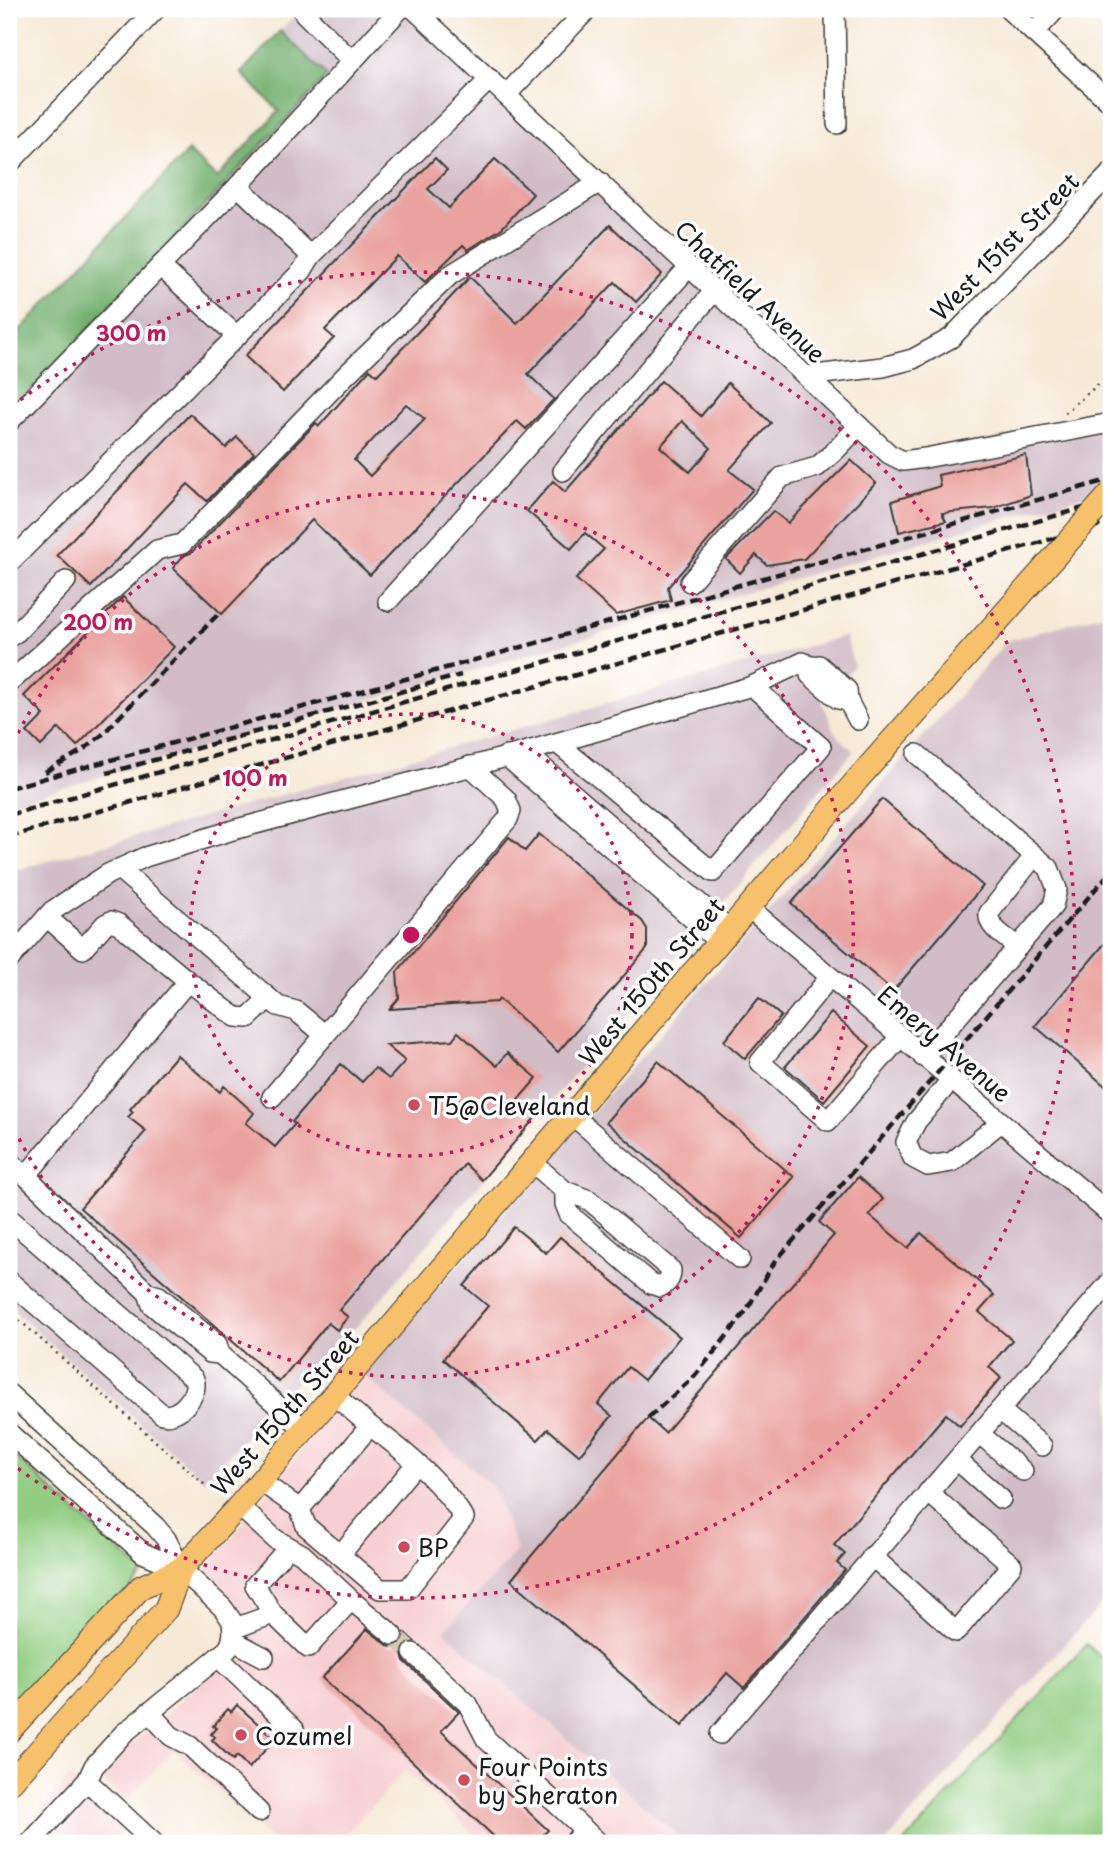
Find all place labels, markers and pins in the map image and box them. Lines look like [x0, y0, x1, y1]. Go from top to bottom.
centre of rings [399, 923, 423, 947]
place label: T5@Cleveland [428, 1087, 590, 1123]
marker: T5@Cleveland [406, 1097, 422, 1113]
place label: BP [418, 1529, 449, 1565]
marker: BP [396, 1539, 412, 1555]
place label: Cozumel [255, 1717, 352, 1753]
marker: Cozumel [233, 1727, 249, 1743]
place label: Four Points by Sheraton [478, 1748, 618, 1812]
marker: Four Points by Sheraton [456, 1772, 472, 1788]

